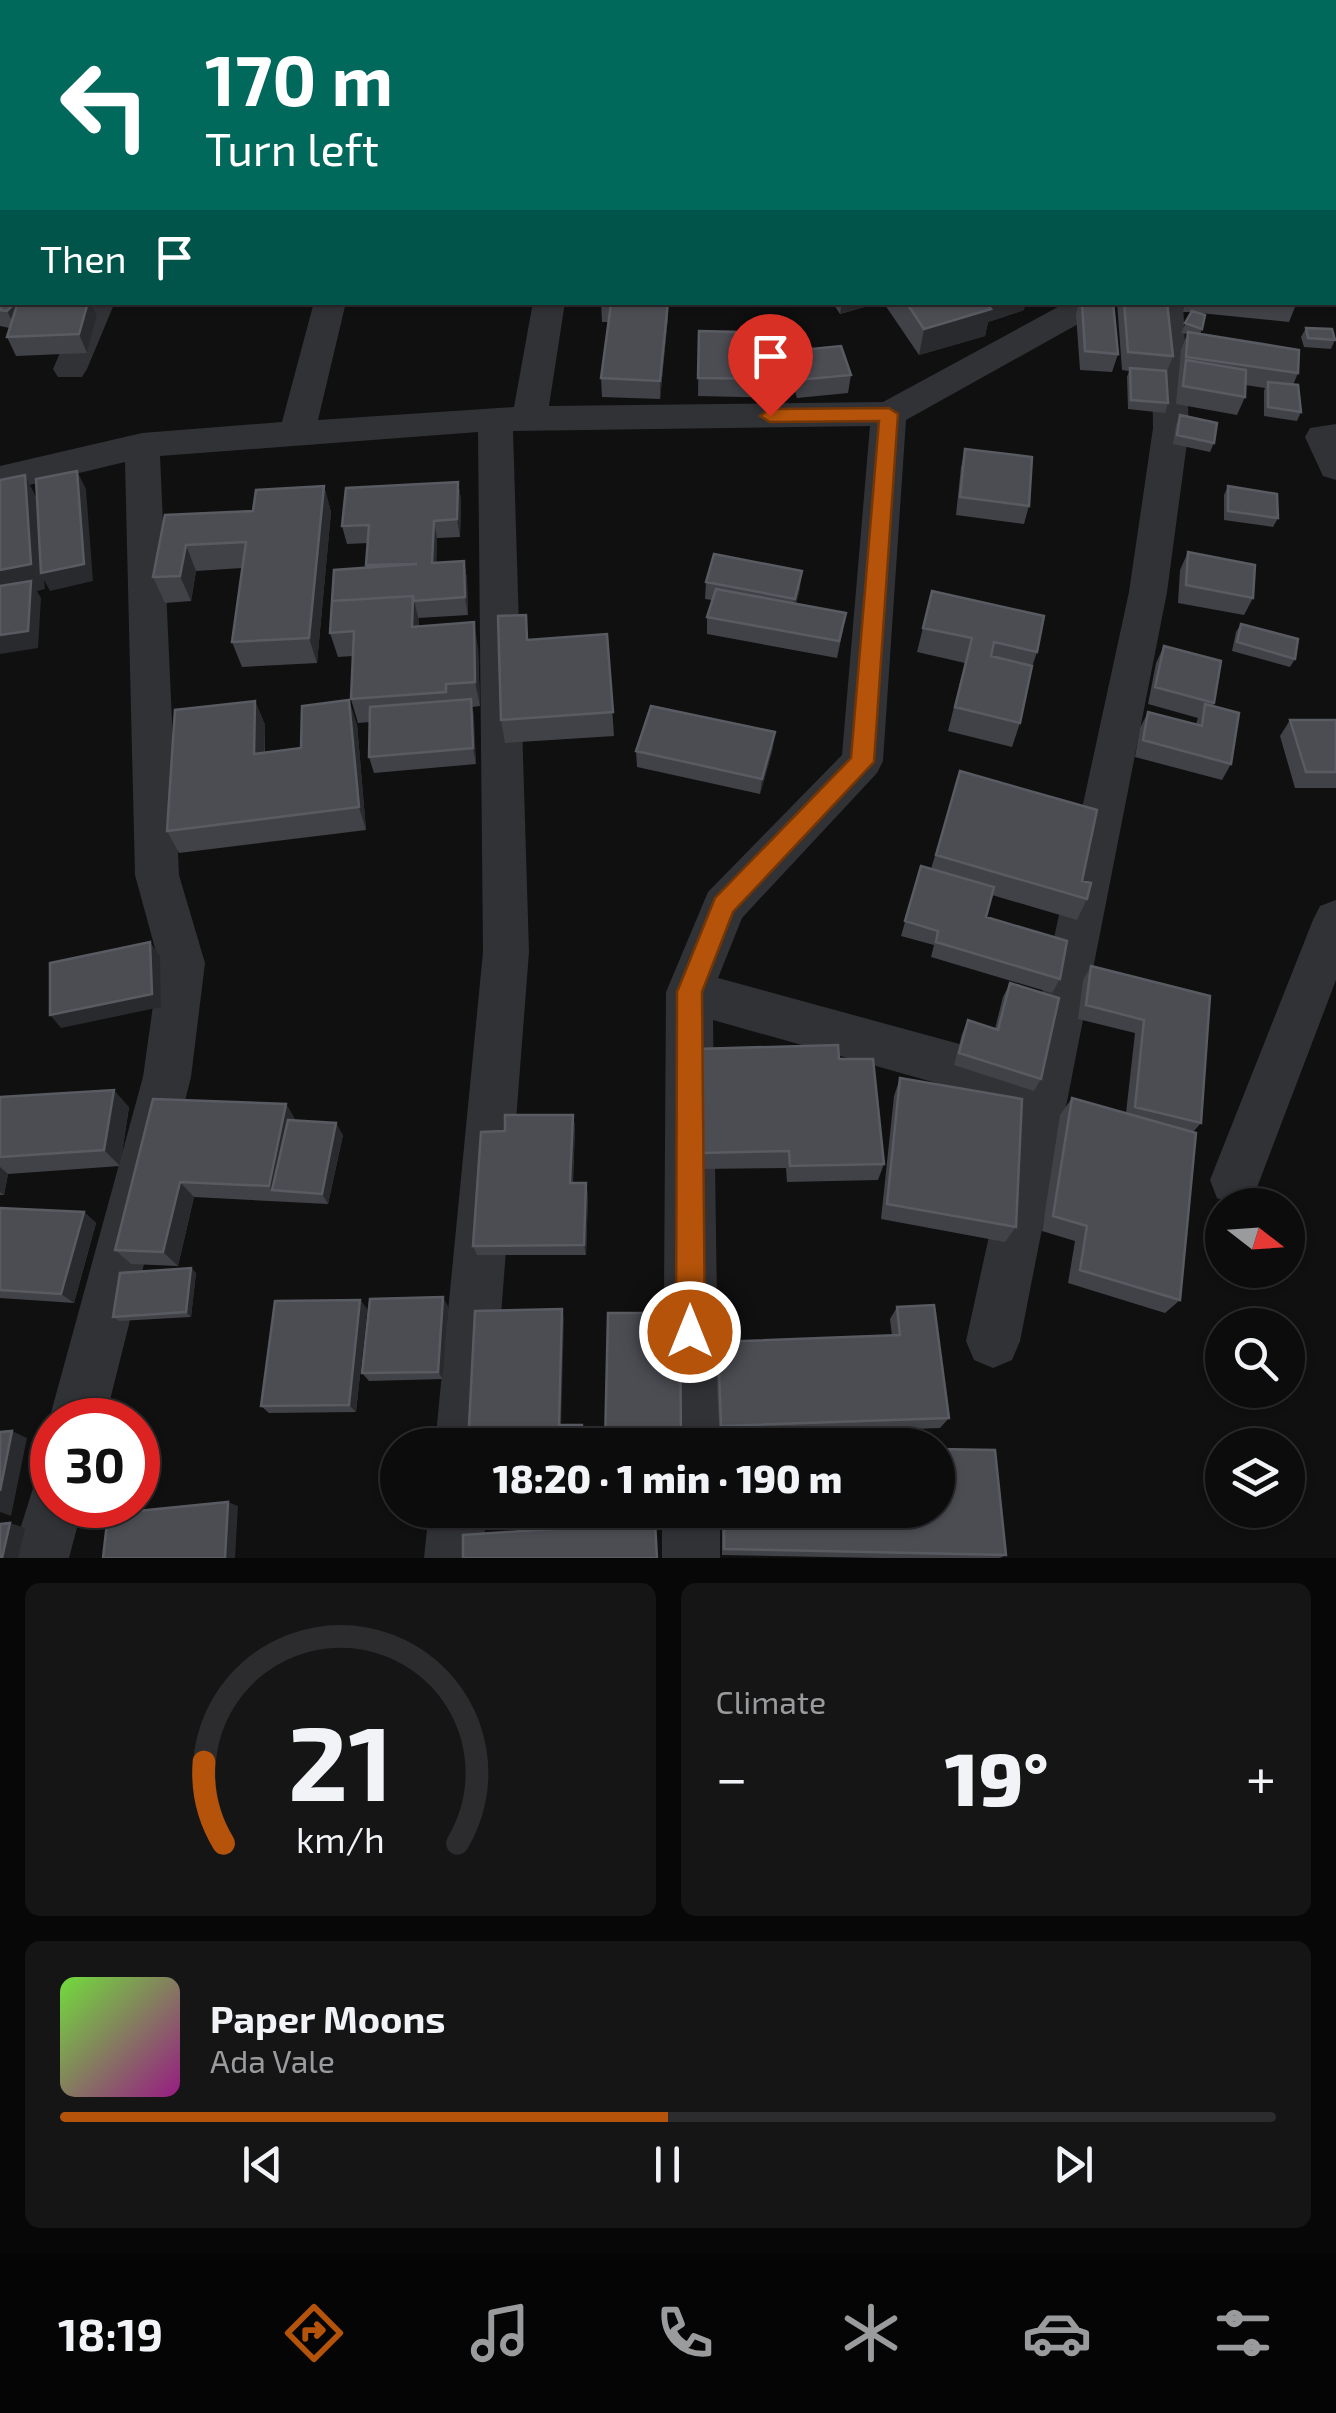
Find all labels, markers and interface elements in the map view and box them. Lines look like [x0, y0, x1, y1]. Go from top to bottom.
text: 170 m [205, 36, 393, 120]
icon: left [40, 40, 170, 170]
text: Turn left [205, 121, 379, 175]
icon: arrive [147, 230, 202, 285]
text: Then [40, 235, 127, 281]
pin [728, 314, 813, 417]
icon: arrive [743, 329, 798, 384]
north arrow [1205, 1188, 1305, 1288]
map controls [1205, 1188, 1305, 1528]
position arrow [638, 1280, 742, 1384]
button: search [1205, 1308, 1305, 1408]
speed limit sign: 30 [30, 1398, 160, 1528]
button: layers [1205, 1428, 1305, 1528]
text: 18:20 · 1 min · 190 m [493, 1455, 842, 1501]
text: Climate [716, 1682, 826, 1720]
text: 21 [288, 1697, 393, 1822]
text: 19° [945, 1731, 1049, 1821]
text: − [716, 1743, 748, 1809]
text: + [1246, 1743, 1276, 1809]
text: km/h [296, 1817, 385, 1860]
text: Paper Moons [210, 1995, 446, 2041]
text: Ada Vale [210, 2041, 335, 2079]
icon: previous [235, 2137, 290, 2192]
icon: pause [640, 2137, 695, 2192]
icon: next [1046, 2137, 1101, 2192]
icon: directions [279, 2298, 349, 2368]
icon: music [465, 2298, 535, 2368]
icon: phone [650, 2298, 720, 2368]
icon: climate [836, 2298, 906, 2368]
icon: car [1022, 2298, 1092, 2368]
icon: filters [1208, 2298, 1278, 2368]
text: 18:19 [58, 2306, 163, 2360]

